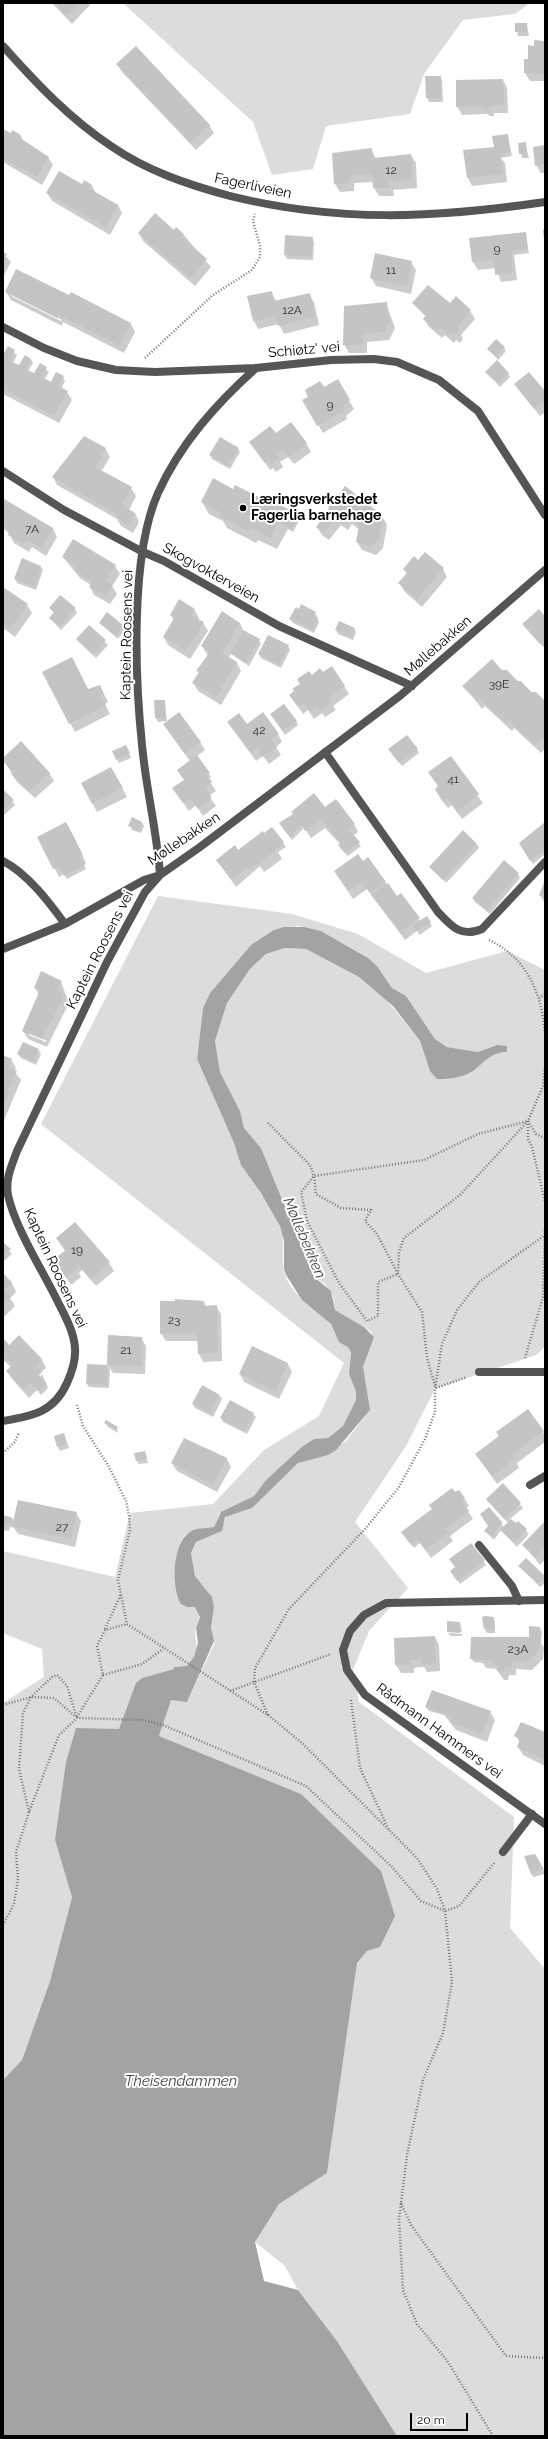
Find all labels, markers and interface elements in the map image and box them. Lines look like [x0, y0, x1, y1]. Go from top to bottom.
house number: 12 [385, 163, 397, 177]
street label: Fagerliveien [213, 170, 293, 202]
house number: 9 [493, 242, 501, 256]
house number: 11 [386, 263, 396, 277]
house number: 12A [282, 303, 302, 317]
street label: Schiøtz' vei [267, 338, 341, 362]
house number: 9 [326, 398, 334, 412]
place label: Læringsverkstedet Fagerlia barnehage [251, 492, 381, 524]
marker: Læringsverkstedet Fagerlia barnehage [238, 503, 248, 513]
house number: 7A [25, 522, 39, 536]
street label: Skogvokterveien [160, 539, 262, 607]
street label: Kaptein Roosens vei [117, 570, 137, 700]
street label: Møllebakken [401, 612, 475, 680]
house number: 39E [489, 677, 509, 691]
house number: 42 [253, 723, 265, 737]
house number: 41 [447, 772, 459, 786]
street label: Møllebakken [145, 809, 223, 869]
street label: Kaptein Roosens vei [63, 888, 137, 1012]
water label: Møllebekken [279, 1195, 329, 1281]
street label: Kaptein Roosens vei [20, 1205, 90, 1331]
house number: 19 [71, 1243, 83, 1257]
house number: 23 [168, 1313, 180, 1327]
house number: 21 [120, 1343, 132, 1357]
house number: 27 [56, 1520, 68, 1534]
house number: 23A [508, 1642, 528, 1656]
street label: Rådmann Hammers vei [373, 1680, 505, 1782]
water label: Theisendammen [125, 2072, 237, 2090]
scale bar [412, 2405, 470, 2431]
text: 20 m [417, 2413, 445, 2427]

